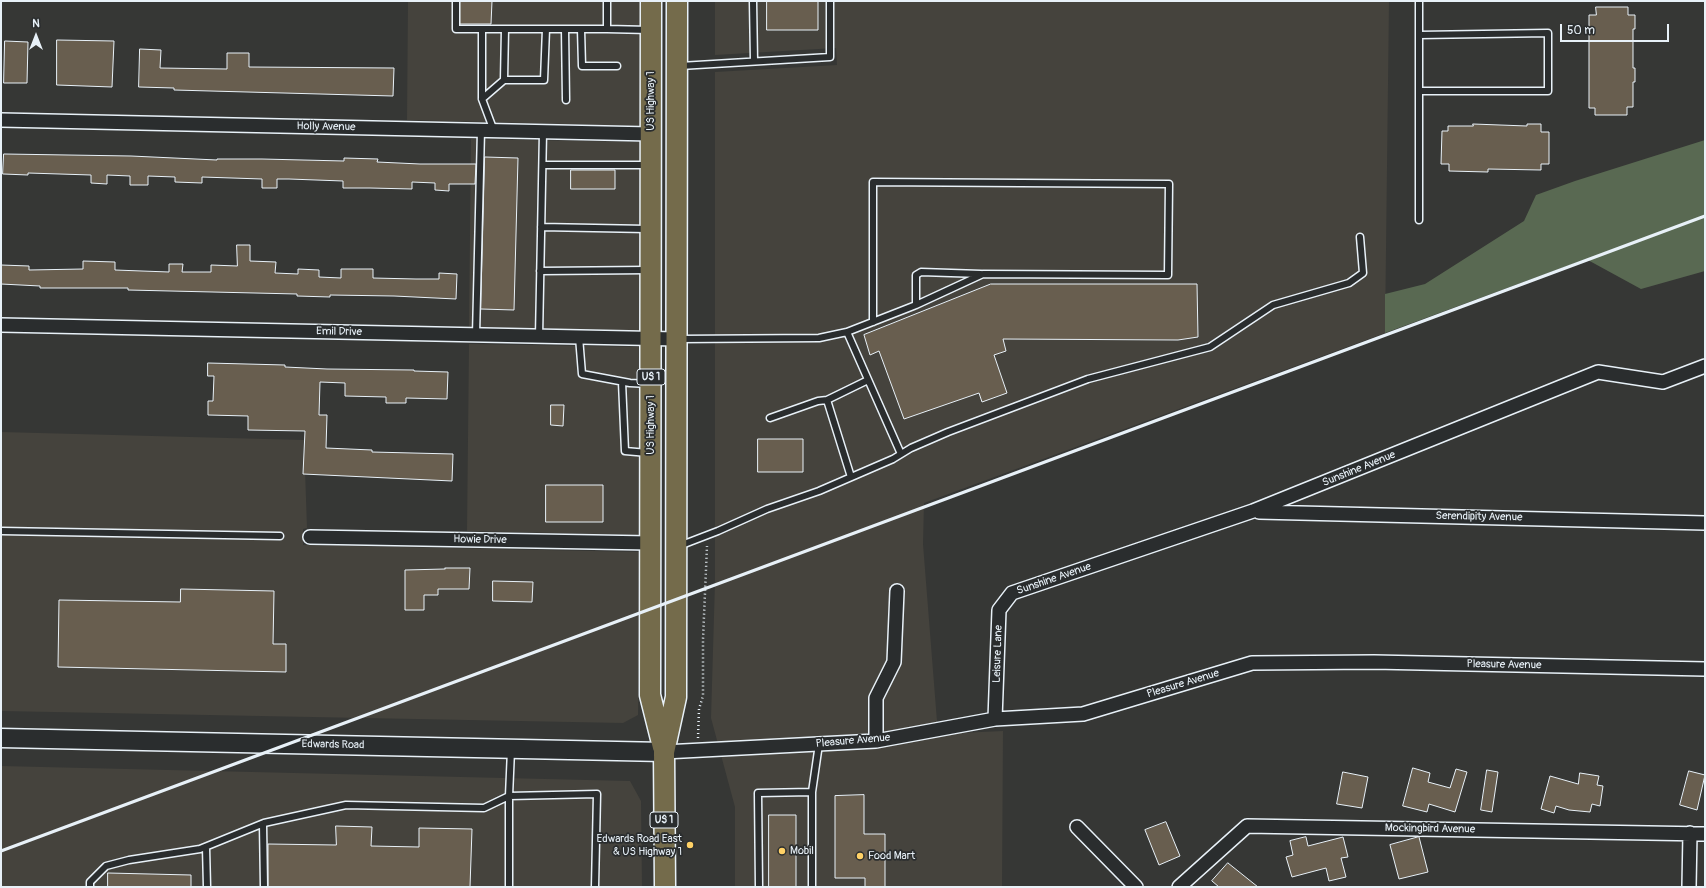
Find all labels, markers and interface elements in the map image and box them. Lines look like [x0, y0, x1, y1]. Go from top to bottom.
north arrow [16, 16, 56, 56]
scale bar [1562, 16, 1671, 42]
text: N [32, 17, 40, 30]
text: 50 m [1567, 23, 1595, 38]
street label: US Highway 1 [644, 71, 658, 131]
street label: Holly Avenue [296, 120, 356, 134]
street label: Emil Drive [316, 325, 362, 339]
road number: US 1 [637, 369, 665, 385]
street label: US Highway 1 [644, 395, 658, 455]
street label: Sunshine Avenue [1320, 448, 1398, 490]
street label: Serendipity Avenue [1435, 510, 1523, 524]
street label: Howie Drive [453, 533, 507, 547]
street label: Sunshine Avenue [1015, 560, 1093, 598]
street label: Leisure Lane [990, 625, 1006, 683]
street label: Pleasure Avenue [1466, 658, 1542, 672]
street label: Pleasure Avenue [1145, 667, 1221, 701]
street label: Pleasure Avenue [815, 731, 891, 751]
street label: Edwards Road [301, 738, 365, 752]
road number: US 1 [650, 812, 678, 828]
street label: Mockingbird Avenue [1385, 822, 1475, 836]
place label: Edwards Road East & US Highway 1 [597, 832, 682, 858]
marker: Edwards Road East & US Highway 1 [685, 840, 695, 850]
place label: Mobil [790, 844, 814, 858]
marker: Mobil [777, 846, 787, 856]
place label: Food Mart [868, 849, 915, 863]
marker: Food Mart [855, 851, 865, 861]

